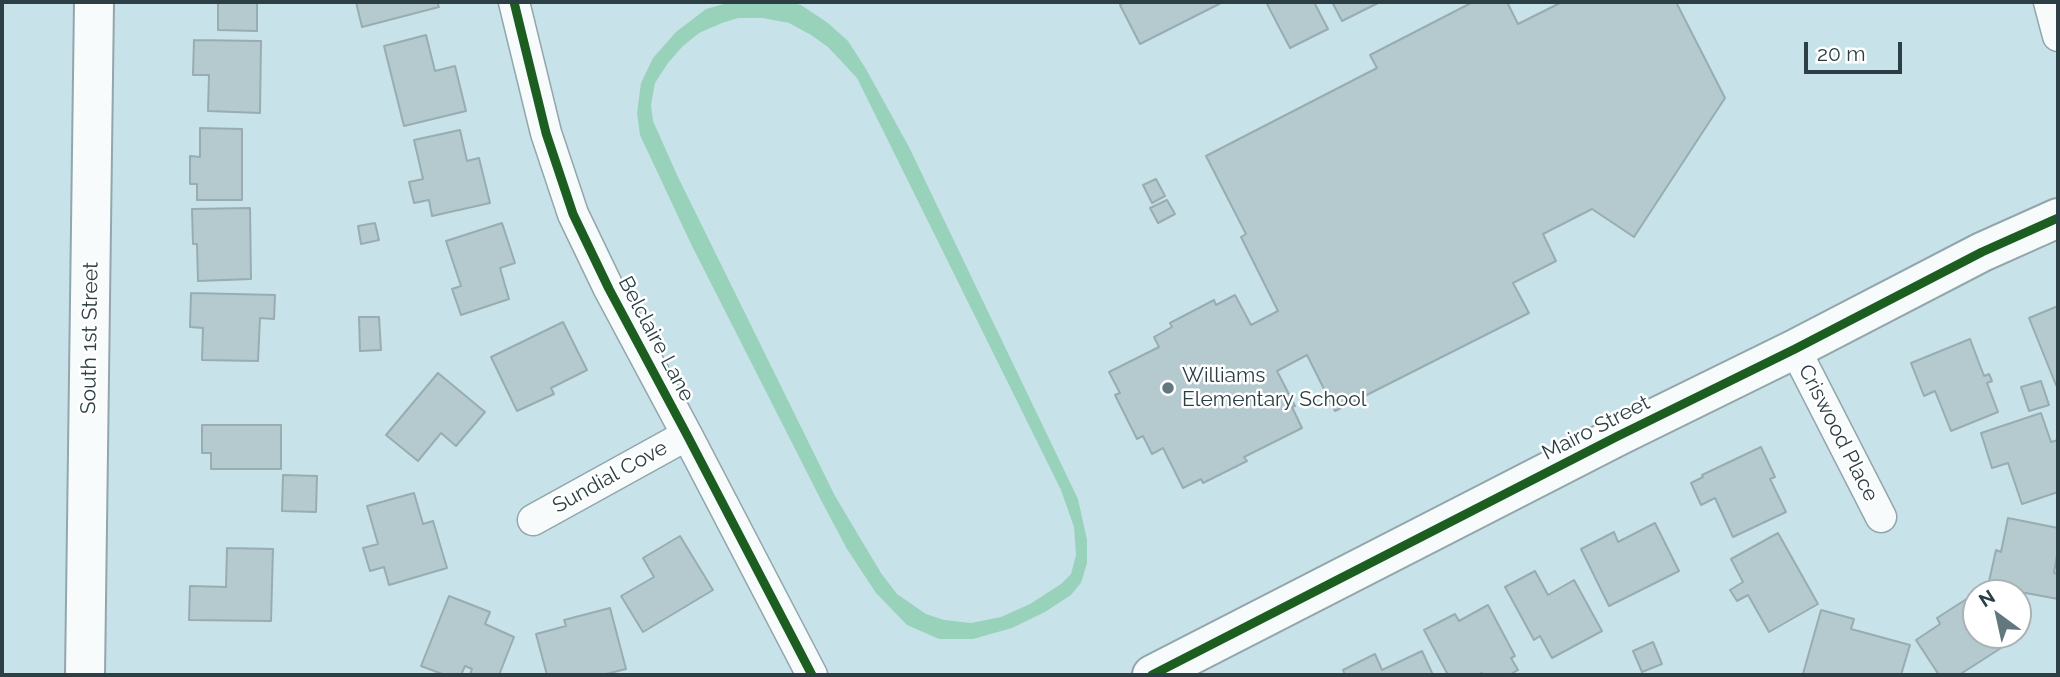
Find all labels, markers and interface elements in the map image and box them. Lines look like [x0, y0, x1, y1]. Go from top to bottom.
scale bar [1808, 28, 1906, 72]
text: 20 m [1817, 41, 1865, 66]
street label: South 1st Street [76, 262, 104, 414]
street label: Belclaire Lane [612, 272, 700, 406]
street label: Criswood Place [1793, 360, 1883, 506]
place label: Williams Elementary School [1182, 363, 1366, 413]
marker: Williams Elementary School [1160, 380, 1176, 396]
street label: Mairo Street [1538, 390, 1654, 466]
street label: Sundial Cove [548, 435, 672, 519]
north arrow [1962, 579, 2032, 649]
text: N [1975, 585, 1999, 611]

